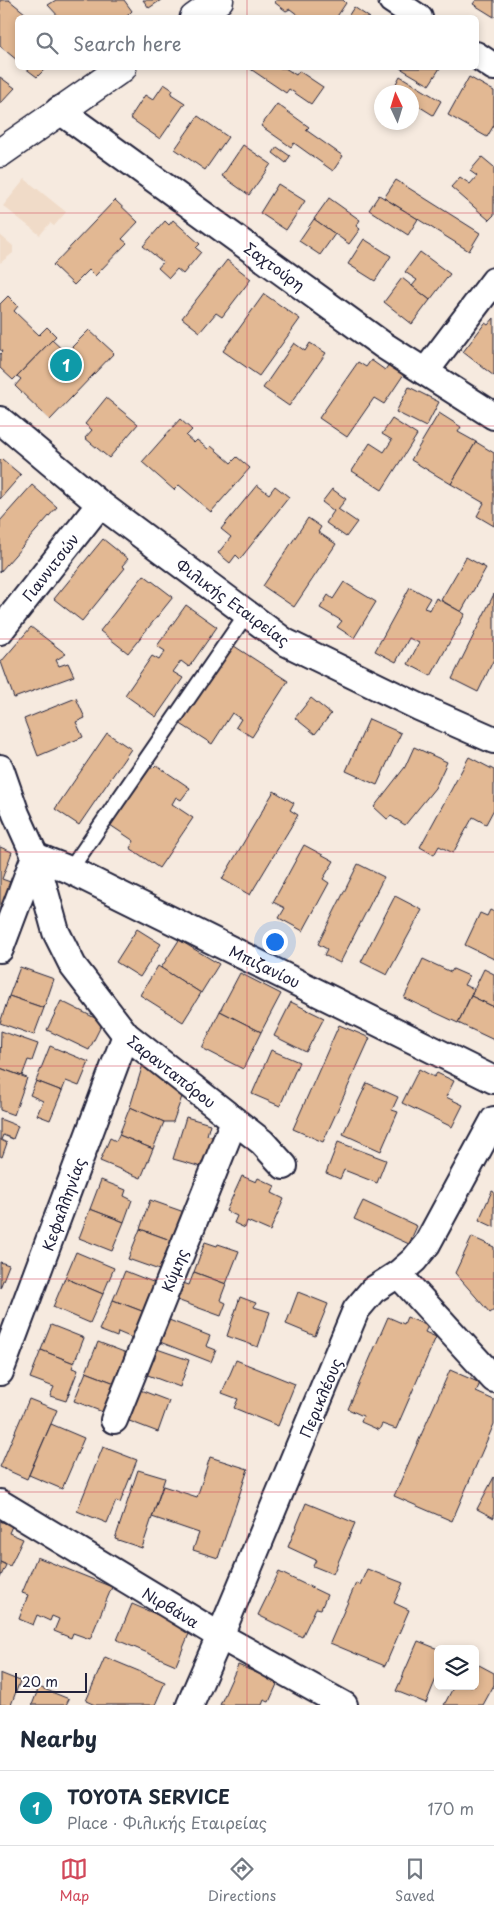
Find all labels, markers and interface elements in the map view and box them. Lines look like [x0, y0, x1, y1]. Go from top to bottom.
search box [15, 15, 479, 70]
icon: search [33, 29, 61, 57]
text: Search here [73, 29, 182, 57]
north arrow [374, 85, 419, 130]
street label: Σαχτούρη [240, 236, 310, 296]
pin: 1 [50, 346, 82, 384]
street label: Γιαννιτσών [16, 528, 84, 606]
street label: Φιλικής Εταιρείας [171, 553, 295, 651]
your location [262, 929, 288, 955]
street label: Μπιζανίου [226, 939, 304, 993]
street label: Σαρανταπόρου [123, 1029, 221, 1113]
street label: Κεφαλληνίας [35, 1154, 91, 1254]
street label: Κύμης [155, 1245, 193, 1295]
street label: Περικλέους [293, 1354, 347, 1442]
street label: Νιρβάνα [138, 1581, 204, 1633]
map controls [434, 1645, 479, 1690]
button: layers [434, 1645, 479, 1690]
scale bar [15, 1670, 88, 1693]
text: 20 m [22, 1671, 58, 1692]
text: Nearby [20, 1722, 97, 1754]
text: TOYOTA SERVICE [67, 1782, 230, 1810]
text: 1 [32, 1796, 40, 1820]
text: 170 m [428, 1796, 474, 1820]
text: Place · Φιλικής Εταιρείας [67, 1810, 267, 1834]
tab: Map [59, 1855, 89, 1906]
tab: Directions [208, 1855, 276, 1906]
tab: Saved [395, 1855, 435, 1906]

